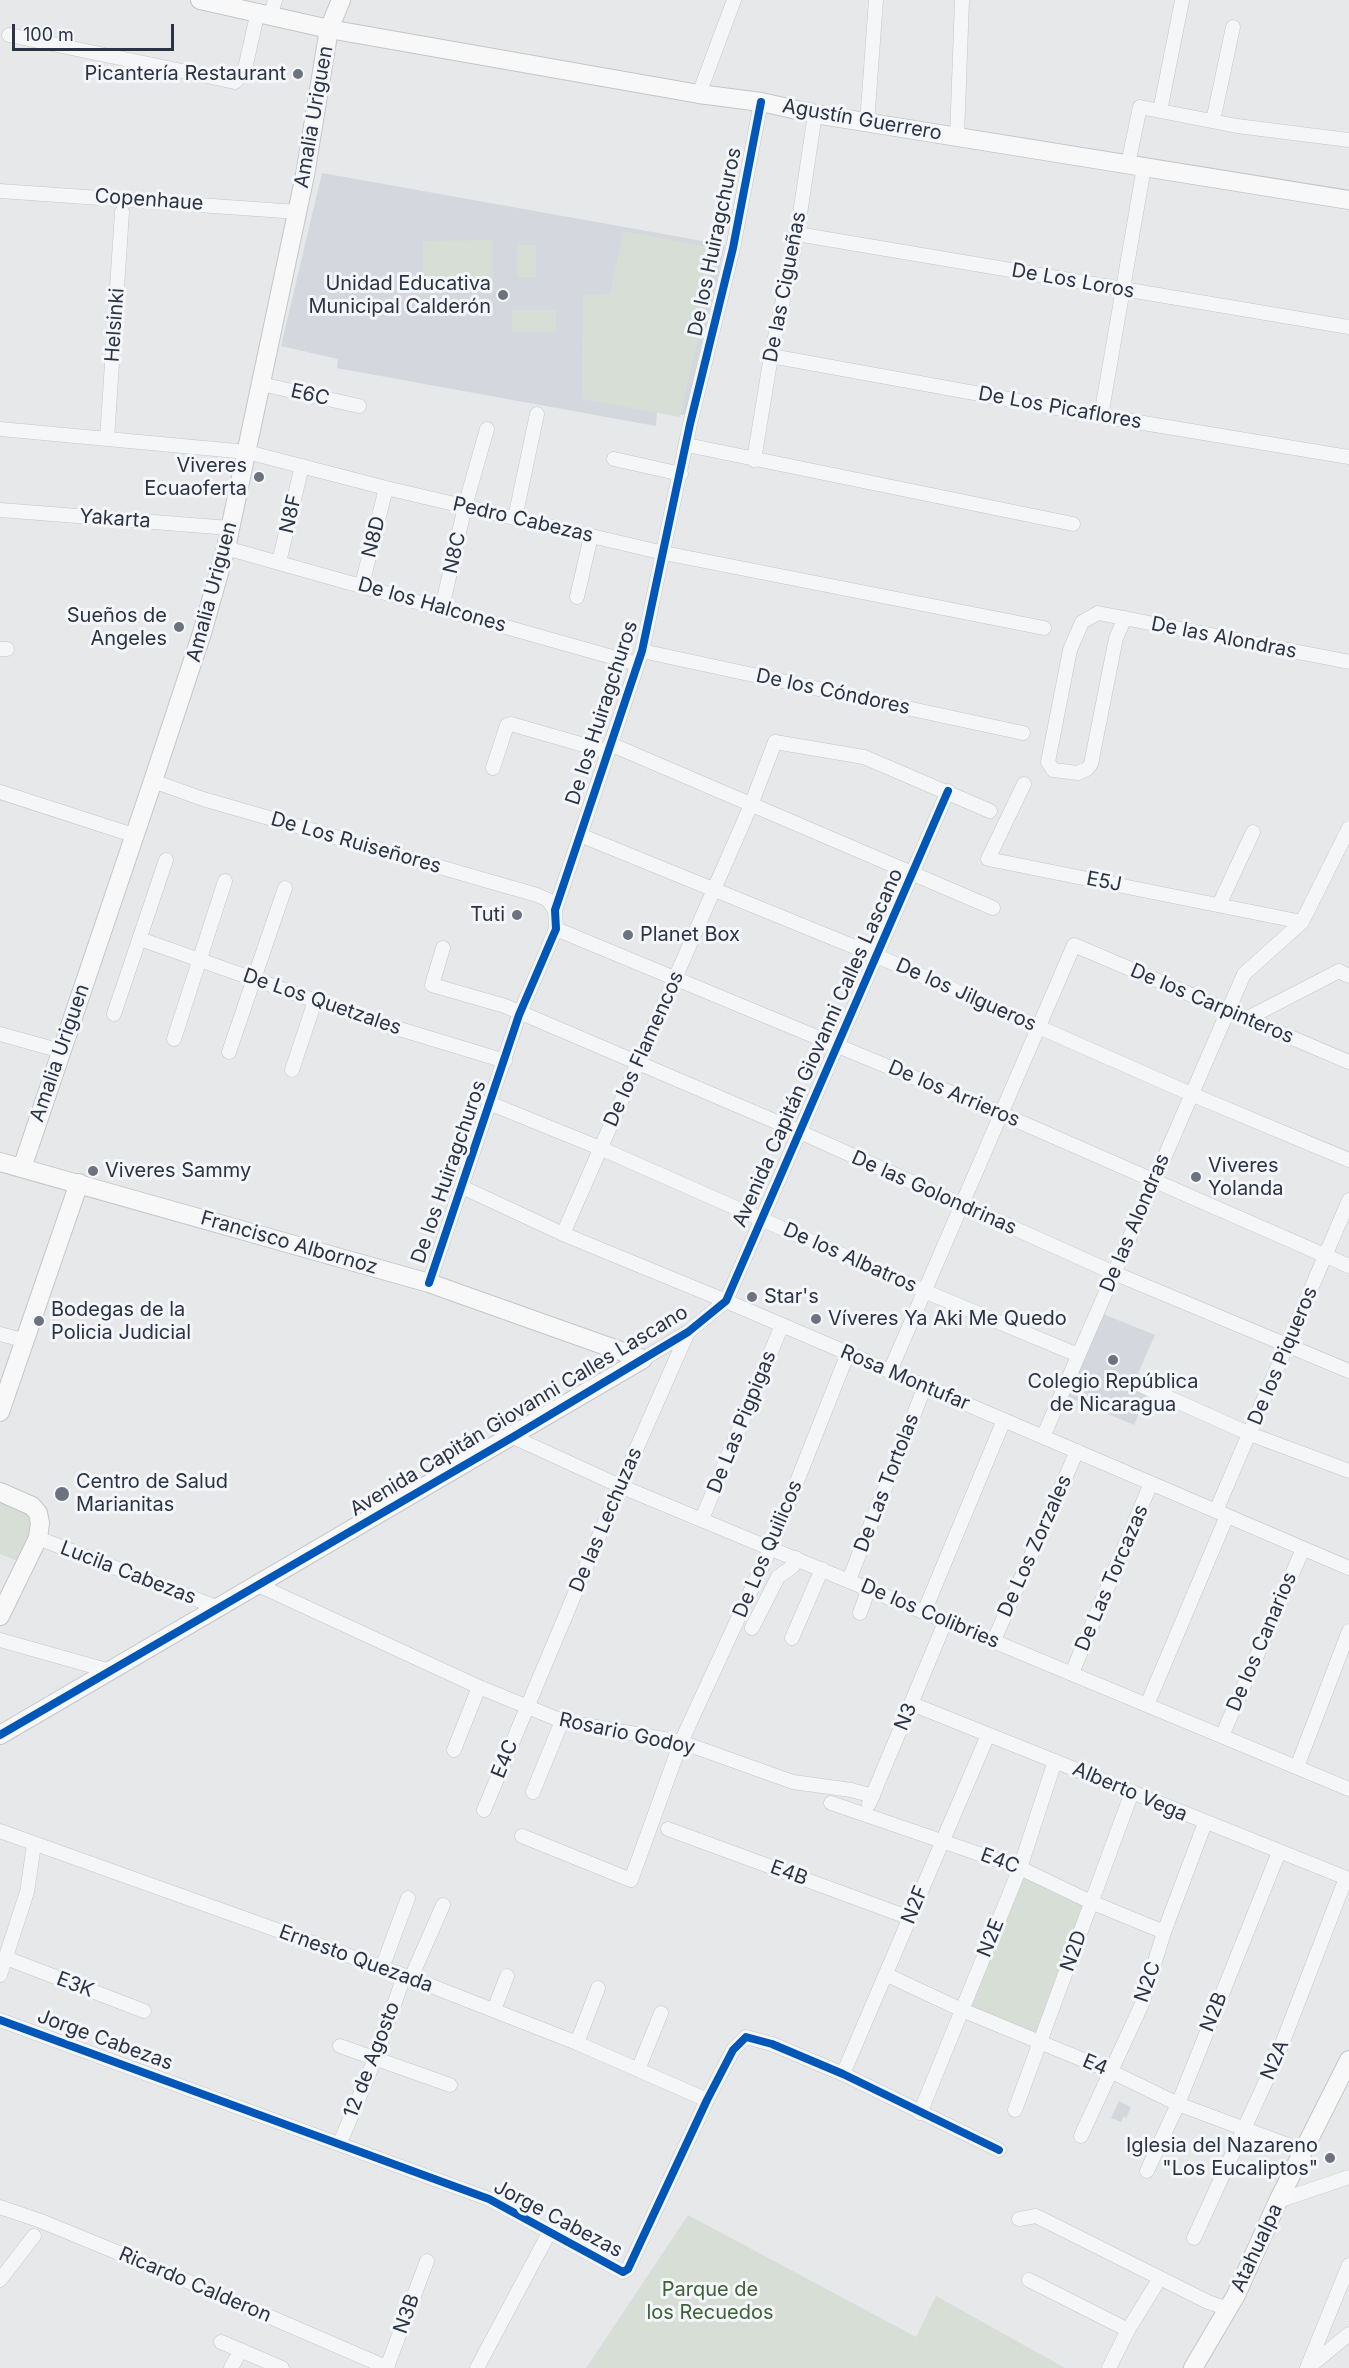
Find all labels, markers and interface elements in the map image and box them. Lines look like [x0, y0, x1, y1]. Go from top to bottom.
scale bar [15, 12, 177, 50]
text: 100 m [23, 24, 74, 45]
street label: Amalia Uriguen [290, 44, 338, 190]
place label: Picantería Restaurant [85, 62, 286, 86]
marker: Picantería Restaurant [291, 67, 305, 81]
street label: Agustín Guerrero [780, 94, 944, 146]
street label: De los Huiragchuros [683, 146, 747, 338]
street label: Copenhaue [94, 184, 204, 216]
street label: De las Cigueñas [759, 210, 811, 364]
street label: De Los Loros [1010, 258, 1136, 304]
place label: Unidad Educativa Municipal Calderón [308, 272, 491, 319]
street label: Helsinki [100, 287, 130, 363]
marker: Unidad Educativa Municipal Calderón [496, 288, 510, 302]
street label: E6C [288, 379, 332, 411]
street label: De Los Picaflores [977, 382, 1143, 434]
place label: Viveres Ecuaoferta [144, 454, 247, 501]
marker: Viveres Ecuaoferta [252, 470, 266, 484]
street label: N8F [275, 492, 307, 536]
street label: Pedro Cabezas [450, 492, 596, 548]
street label: Yakarta [79, 505, 151, 533]
street label: N8D [357, 514, 391, 560]
street label: Amalia Uriguen [182, 519, 242, 665]
street label: N8C [439, 530, 471, 576]
street label: De los Halcones [355, 572, 509, 638]
place label: Sueños de Angeles [67, 604, 167, 651]
street label: De las Alondras [1149, 612, 1299, 664]
street label: De los Huiragchuros [561, 618, 643, 808]
marker: Sueños de Angeles [172, 620, 186, 634]
street label: De los Cóndores [754, 664, 912, 720]
street label: De Los Ruiseñores [268, 807, 444, 879]
street label: Avenida Capitán Giovanni Calles Lascano [728, 865, 908, 1231]
street label: E5J [1084, 867, 1124, 897]
place label: Tuti [470, 903, 505, 927]
marker: Tuti [510, 908, 524, 922]
place label: Planet Box [640, 923, 740, 947]
marker: Planet Box [621, 928, 635, 942]
street label: De los Jilgueros [892, 953, 1040, 1037]
street label: De los Carpinteros [1127, 959, 1297, 1049]
street label: De Los Quetzales [240, 964, 404, 1040]
street label: De los Flamencos [599, 968, 689, 1130]
street label: Amalia Uriguen [25, 981, 95, 1125]
street label: De los Arrieros [885, 1056, 1023, 1132]
street label: De los Huiragchuros [406, 1077, 492, 1267]
street label: De las Golondrinas [848, 1146, 1020, 1240]
street label: De las Alondras [1095, 1150, 1175, 1296]
place label: Viveres Yolanda [1208, 1154, 1283, 1201]
place label: Viveres Sammy [105, 1159, 251, 1183]
marker: Viveres Sammy [86, 1164, 100, 1178]
marker: Viveres Yolanda [1189, 1170, 1203, 1184]
street label: Francisco Albornoz [198, 1206, 380, 1280]
street label: De los Albatros [780, 1218, 920, 1298]
street label: De los Piqueros [1243, 1283, 1323, 1429]
place label: Star's [764, 1285, 819, 1309]
marker: Star's [745, 1290, 759, 1304]
place label: Bodegas de la Policia Judicial [51, 1298, 191, 1345]
street label: Avenida Capitán Giovanni Calles Lascano [346, 1300, 692, 1522]
place label: Víveres Ya Aki Me Quedo [828, 1307, 1067, 1331]
marker: Víveres Ya Aki Me Quedo [809, 1312, 823, 1326]
marker: Bodegas de la Policia Judicial [32, 1314, 46, 1328]
street label: Rosa Montufar [837, 1340, 973, 1416]
street label: De Las Pigpigas [703, 1347, 781, 1497]
marker: Colegio República de Nicaragua [1106, 1353, 1120, 1367]
place label: Colegio República de Nicaragua [1028, 1370, 1198, 1417]
street label: De Las Tortolas [850, 1410, 924, 1556]
street label: De las Lechuzas [565, 1444, 647, 1596]
place label: Centro de Salud Marianitas [76, 1470, 228, 1517]
street label: De Los Zorzales [993, 1471, 1077, 1621]
street label: De Los Quilicos [728, 1477, 808, 1621]
marker: Centro de Salud Marianitas [53, 1485, 71, 1503]
street label: De Las Torcazas [1070, 1501, 1154, 1655]
street label: Lucila Cabezas [57, 1536, 199, 1610]
street label: De los Canarios [1222, 1569, 1302, 1715]
street label: De los Colibries [857, 1574, 1003, 1654]
street label: N3 [890, 1700, 922, 1734]
street label: Rosario Godoy [557, 1708, 697, 1760]
street label: E4C [486, 1736, 524, 1782]
street label: Alberto Vega [1069, 1757, 1191, 1827]
street label: E4C [977, 1843, 1023, 1879]
street label: E4B [767, 1855, 811, 1891]
street label: N2F [897, 1882, 933, 1928]
street label: N2E [973, 1915, 1009, 1961]
street label: Ernesto Quezada [276, 1920, 436, 1998]
street label: N2D [1056, 1927, 1092, 1975]
street label: N2C [1130, 1958, 1166, 2006]
street label: E3K [53, 1967, 97, 2003]
street label: N2B [1195, 1989, 1233, 2035]
street label: 12 de Agosto [339, 1999, 405, 2121]
street label: Jorge Cabezas [34, 2004, 176, 2076]
street label: N2A [1256, 2036, 1294, 2084]
street label: E4 [1079, 2049, 1111, 2081]
place label: Iglesia del Nazareno "Los Eucaliptos" [1126, 2134, 1318, 2181]
marker: Iglesia del Nazareno "Los Eucaliptos" [1323, 2151, 1337, 2165]
street label: Jorge Cabezas [489, 2175, 627, 2263]
street label: Atahualpa [1226, 2200, 1288, 2296]
street label: Ricardo Calderon [115, 2242, 275, 2328]
park label: Parque de los Recuedos [647, 2278, 773, 2325]
street label: N3B [389, 2291, 425, 2337]

